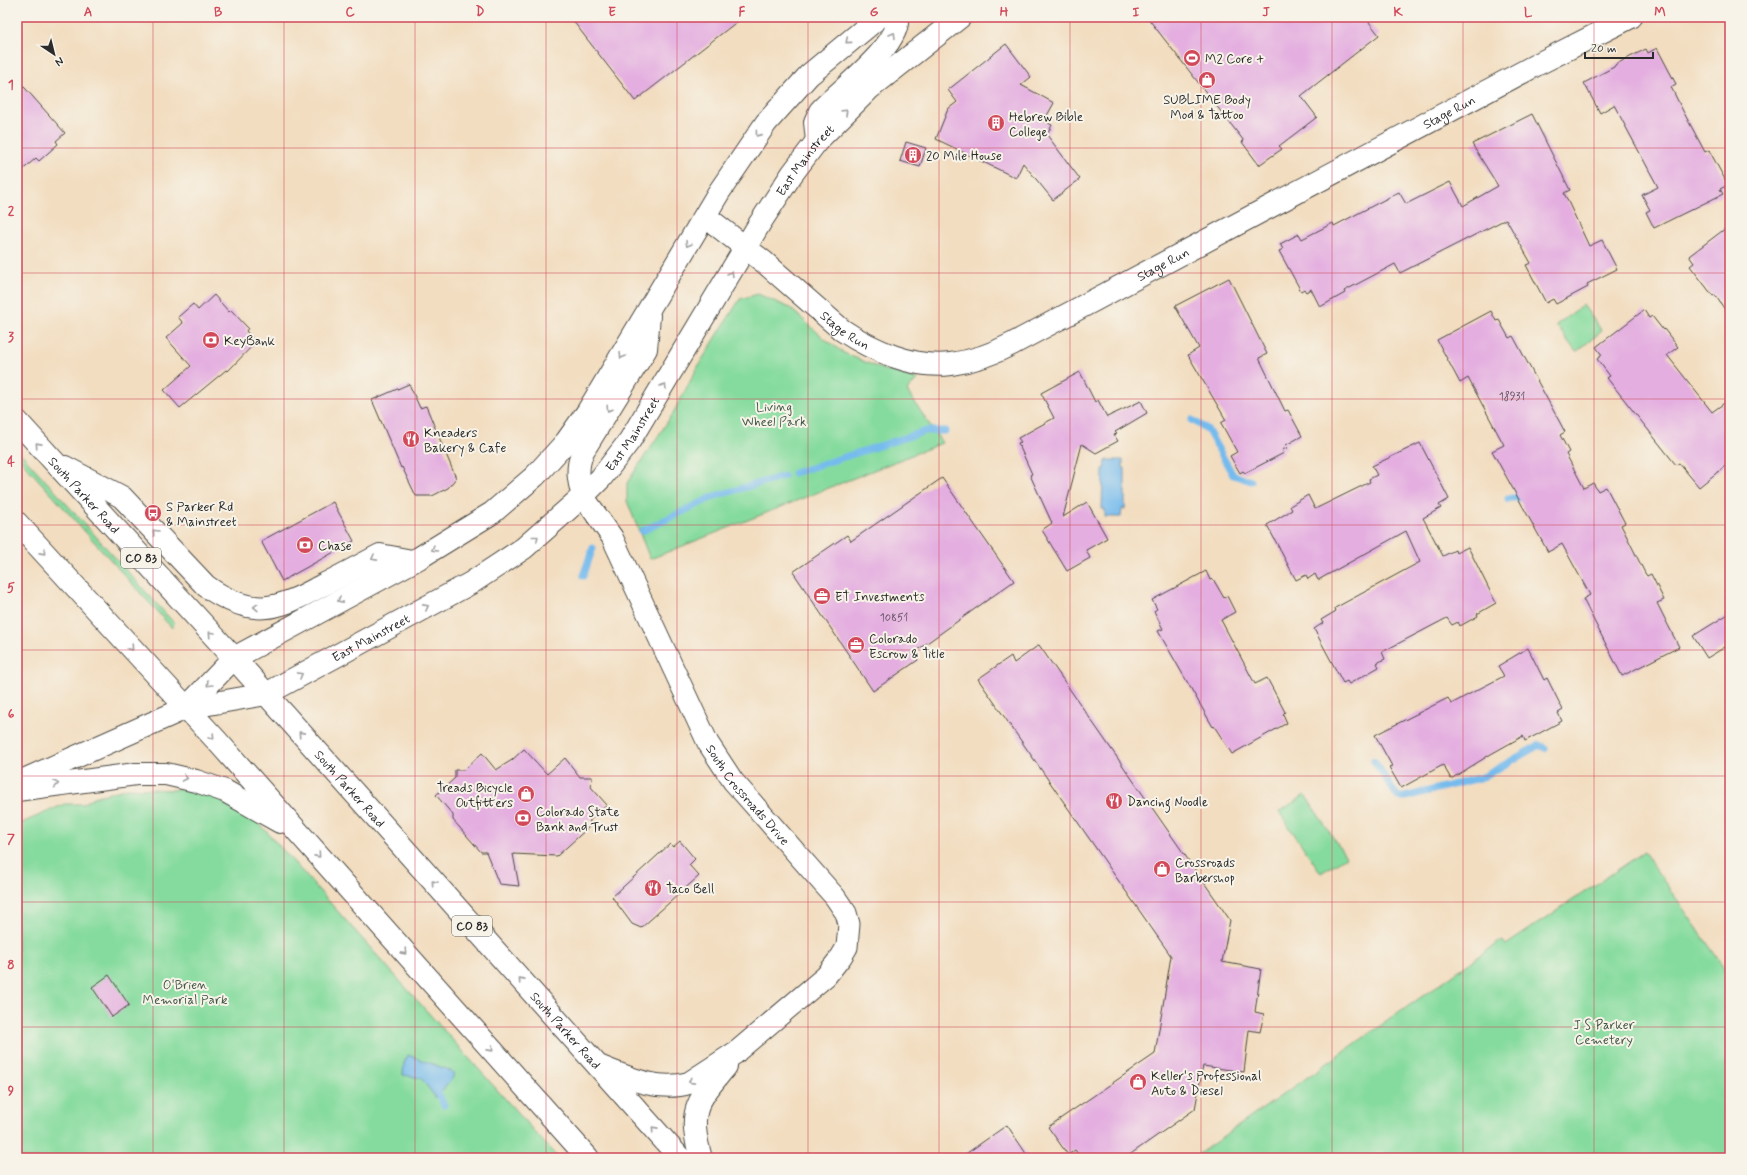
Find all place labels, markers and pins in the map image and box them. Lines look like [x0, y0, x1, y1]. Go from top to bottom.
sports icon: M2 Core + [1182, 48, 1202, 68]
place label: M2 Core + [1205, 51, 1265, 68]
shop icon: SUBLIME Body Mod & Tattoo [1197, 70, 1217, 90]
place label: SUBLIME Body Mod & Tattoo [1163, 92, 1251, 124]
place label: Hebrew Bible College [1009, 109, 1083, 141]
building icon: Hebrew Bible College [986, 113, 1006, 133]
building icon: 20 Mile House [903, 145, 923, 165]
place label: 20 Mile House [926, 148, 1002, 165]
bank icon: KeyBank [201, 330, 221, 350]
place label: KeyBank [224, 333, 276, 350]
place label: Kneaders Bakery & Cafe [424, 425, 506, 457]
restaurant icon: Kneaders Bakery & Cafe [401, 429, 421, 449]
place label: S Parker Rd & Mainstreet [166, 499, 237, 531]
bus stop icon: S Parker Rd & Mainstreet [143, 503, 163, 523]
bank icon: Chase [295, 535, 315, 555]
place label: Chase [318, 538, 352, 555]
office icon: ET Investments [812, 586, 832, 606]
place label: ET Investments [835, 589, 925, 606]
place label: Colorado Escrow & Title [869, 631, 945, 663]
office icon: Colorado Escrow & Title [846, 635, 866, 655]
place label: Treads Bicycle Outfitters [437, 780, 513, 812]
shop icon: Treads Bicycle Outfitters [516, 784, 536, 804]
restaurant icon: Dancing Noodle [1104, 791, 1124, 811]
place label: Dancing Noodle [1127, 794, 1208, 813]
place label: Colorado State Bank and Trust [536, 804, 620, 836]
bank icon: Colorado State Bank and Trust [513, 808, 533, 828]
place label: Crossroads Barbershop [1175, 855, 1235, 887]
shop icon: Crossroads Barbershop [1152, 859, 1172, 879]
restaurant icon: Taco Bell [643, 878, 663, 898]
place label: Taco Bell [666, 881, 714, 898]
place label: Keller's Professional Auto & Diesel [1151, 1068, 1261, 1100]
shop icon: Keller's Professional Auto & Diesel [1128, 1072, 1148, 1092]

